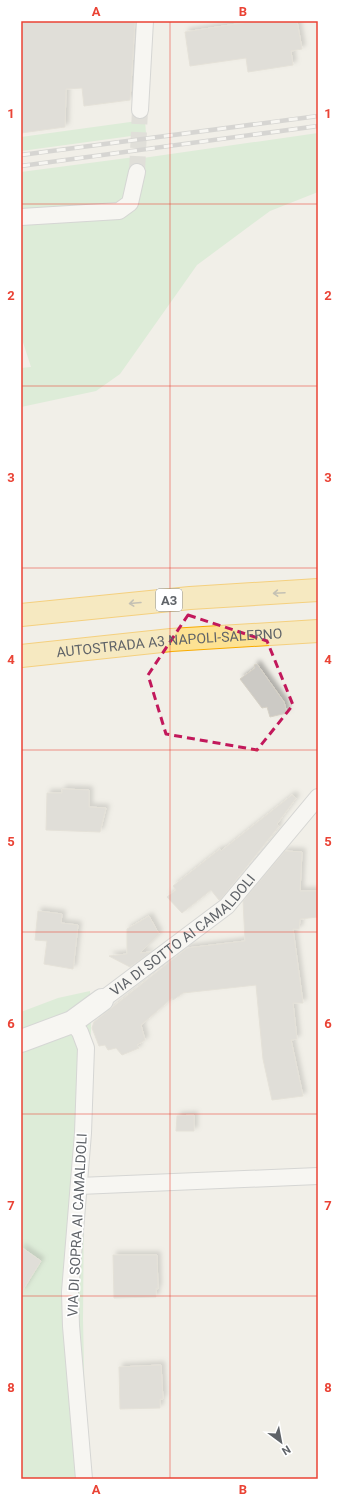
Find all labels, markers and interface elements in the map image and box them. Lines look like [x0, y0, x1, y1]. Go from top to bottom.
text: A [92, 4, 101, 19]
text: B [239, 4, 247, 19]
text: 1 [7, 106, 15, 121]
text: 1 [324, 106, 332, 121]
text: 2 [7, 288, 15, 303]
text: 2 [324, 288, 332, 303]
text: 3 [7, 470, 15, 485]
text: 3 [324, 470, 332, 485]
road number: A3 [156, 589, 182, 611]
one-way arrow [273, 589, 286, 596]
one-way arrow [129, 599, 142, 607]
street label: AUTOSTRADA A3 NAPOLI-SALERNO [56, 625, 283, 660]
text: 4 [7, 652, 15, 667]
text: 4 [324, 652, 332, 667]
text: 5 [7, 834, 15, 849]
text: 5 [324, 834, 332, 849]
street label: VIA DI SOTTO AI CAMALDOLI [107, 871, 258, 999]
text: 6 [7, 1016, 15, 1031]
text: 6 [324, 1016, 332, 1031]
street label: VIA DI SOPRA AI CAMALDOLI [64, 1133, 90, 1317]
text: 7 [7, 1198, 15, 1213]
text: 7 [324, 1198, 332, 1213]
text: 8 [7, 1380, 15, 1395]
text: 8 [324, 1380, 332, 1395]
north arrow [261, 1422, 301, 1462]
text: N [279, 1442, 293, 1458]
text: A [92, 1482, 101, 1497]
text: B [239, 1482, 247, 1497]

